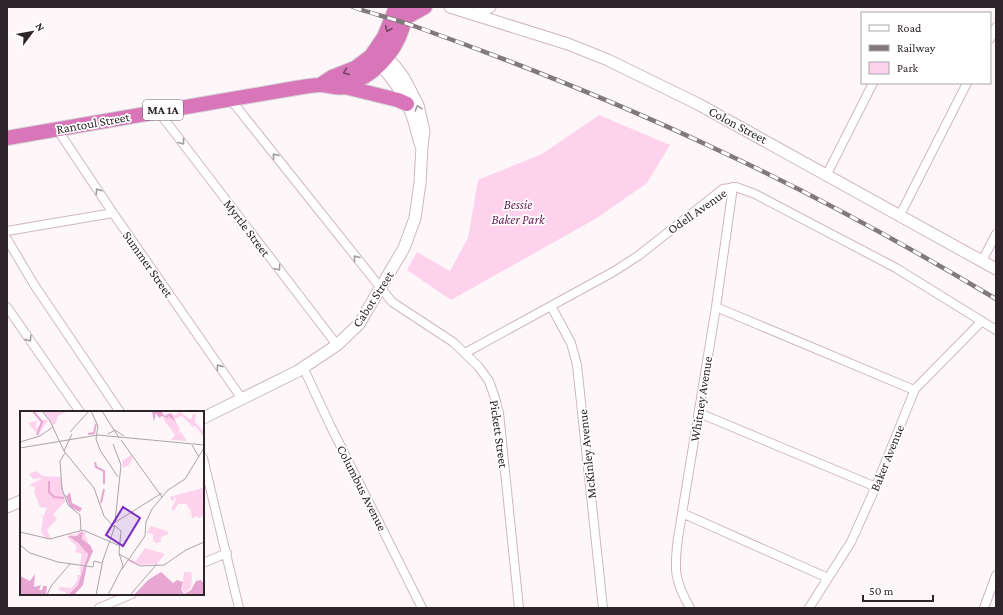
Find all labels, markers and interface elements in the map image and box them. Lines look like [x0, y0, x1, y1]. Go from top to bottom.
north arrow [12, 12, 52, 52]
legend [861, 12, 991, 84]
text: N [33, 20, 48, 33]
text: Road [897, 21, 922, 35]
one-way arrow [385, 24, 393, 32]
text: Railway [897, 41, 936, 55]
text: Park [897, 61, 919, 75]
one-way arrow [343, 67, 350, 75]
road number: MA 1A [143, 100, 183, 120]
street label: Colon Street [706, 103, 770, 147]
one-way arrow [415, 105, 423, 112]
street label: Rantoul Street [55, 109, 131, 137]
one-way arrow [177, 138, 184, 145]
one-way arrow [273, 153, 280, 160]
street label: Odell Avenue [665, 185, 730, 237]
one-way arrow [95, 188, 102, 195]
street label: Myrtle Street [221, 196, 274, 260]
park label: Bessie Baker Park [491, 197, 546, 227]
street label: Summer Street [120, 228, 177, 300]
one-way arrow [354, 255, 361, 262]
one-way arrow [273, 263, 280, 270]
street label: Cabot Street [349, 268, 397, 330]
one-way arrow [24, 335, 32, 342]
street label: Whitney Avenue [687, 355, 715, 443]
one-way arrow [217, 364, 224, 371]
street label: Pickett Street [487, 399, 511, 470]
street label: McKinley Avenue [575, 408, 599, 499]
inset map [20, 411, 204, 595]
street label: Baker Avenue [867, 422, 907, 493]
street label: Columbus Avenue [334, 443, 390, 534]
scale bar [863, 577, 933, 603]
text: 50 m [869, 584, 894, 598]

